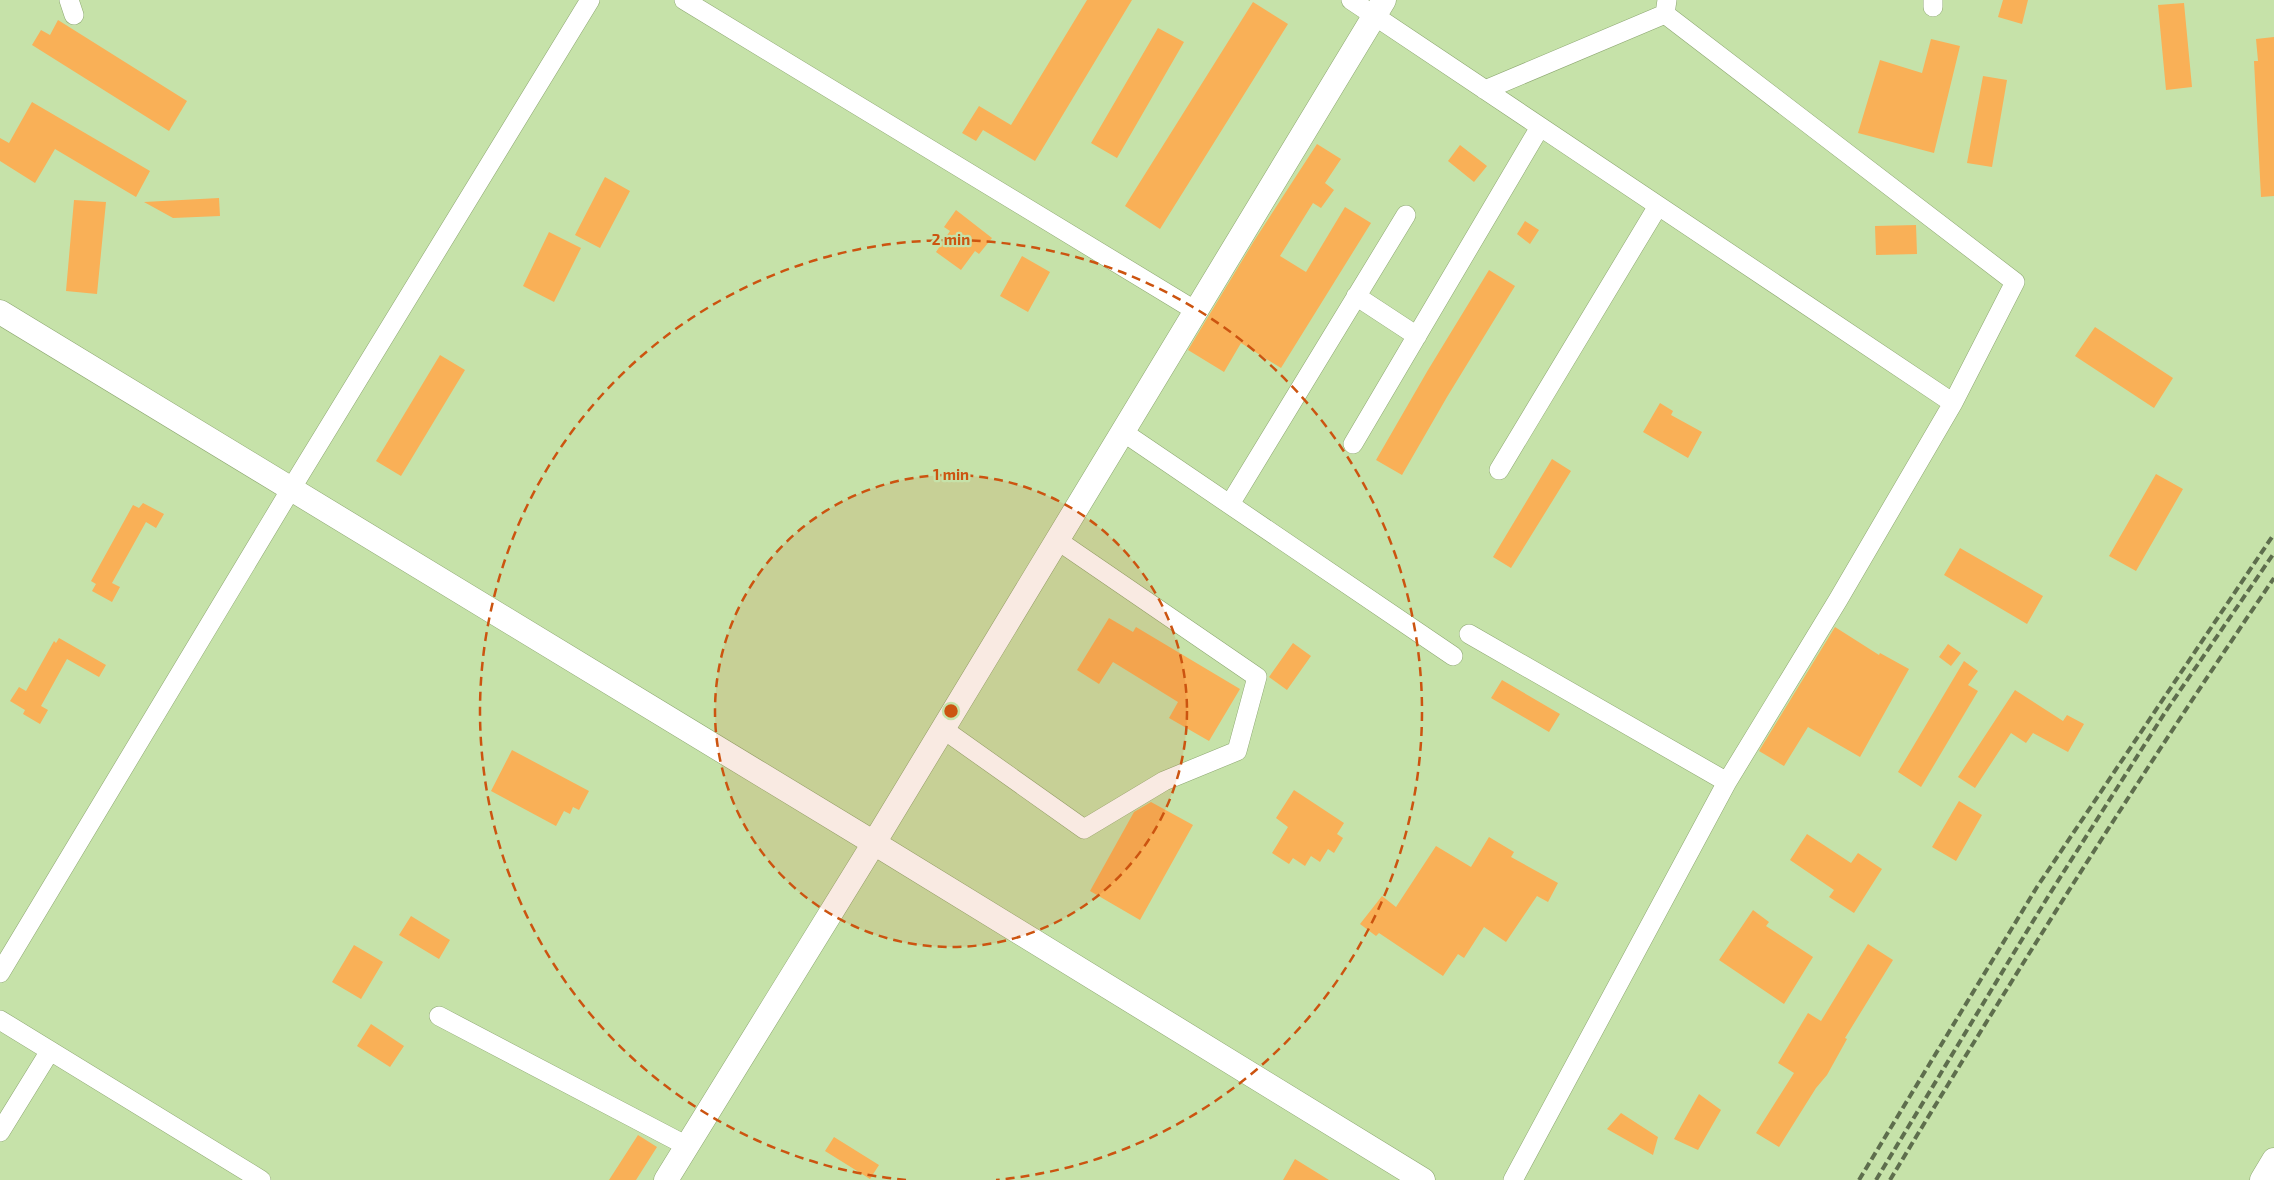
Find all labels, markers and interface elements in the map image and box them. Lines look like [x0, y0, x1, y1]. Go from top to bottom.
text: 2 min [932, 230, 970, 248]
text: 1 min [933, 465, 969, 483]
centre of rings [942, 702, 960, 720]

